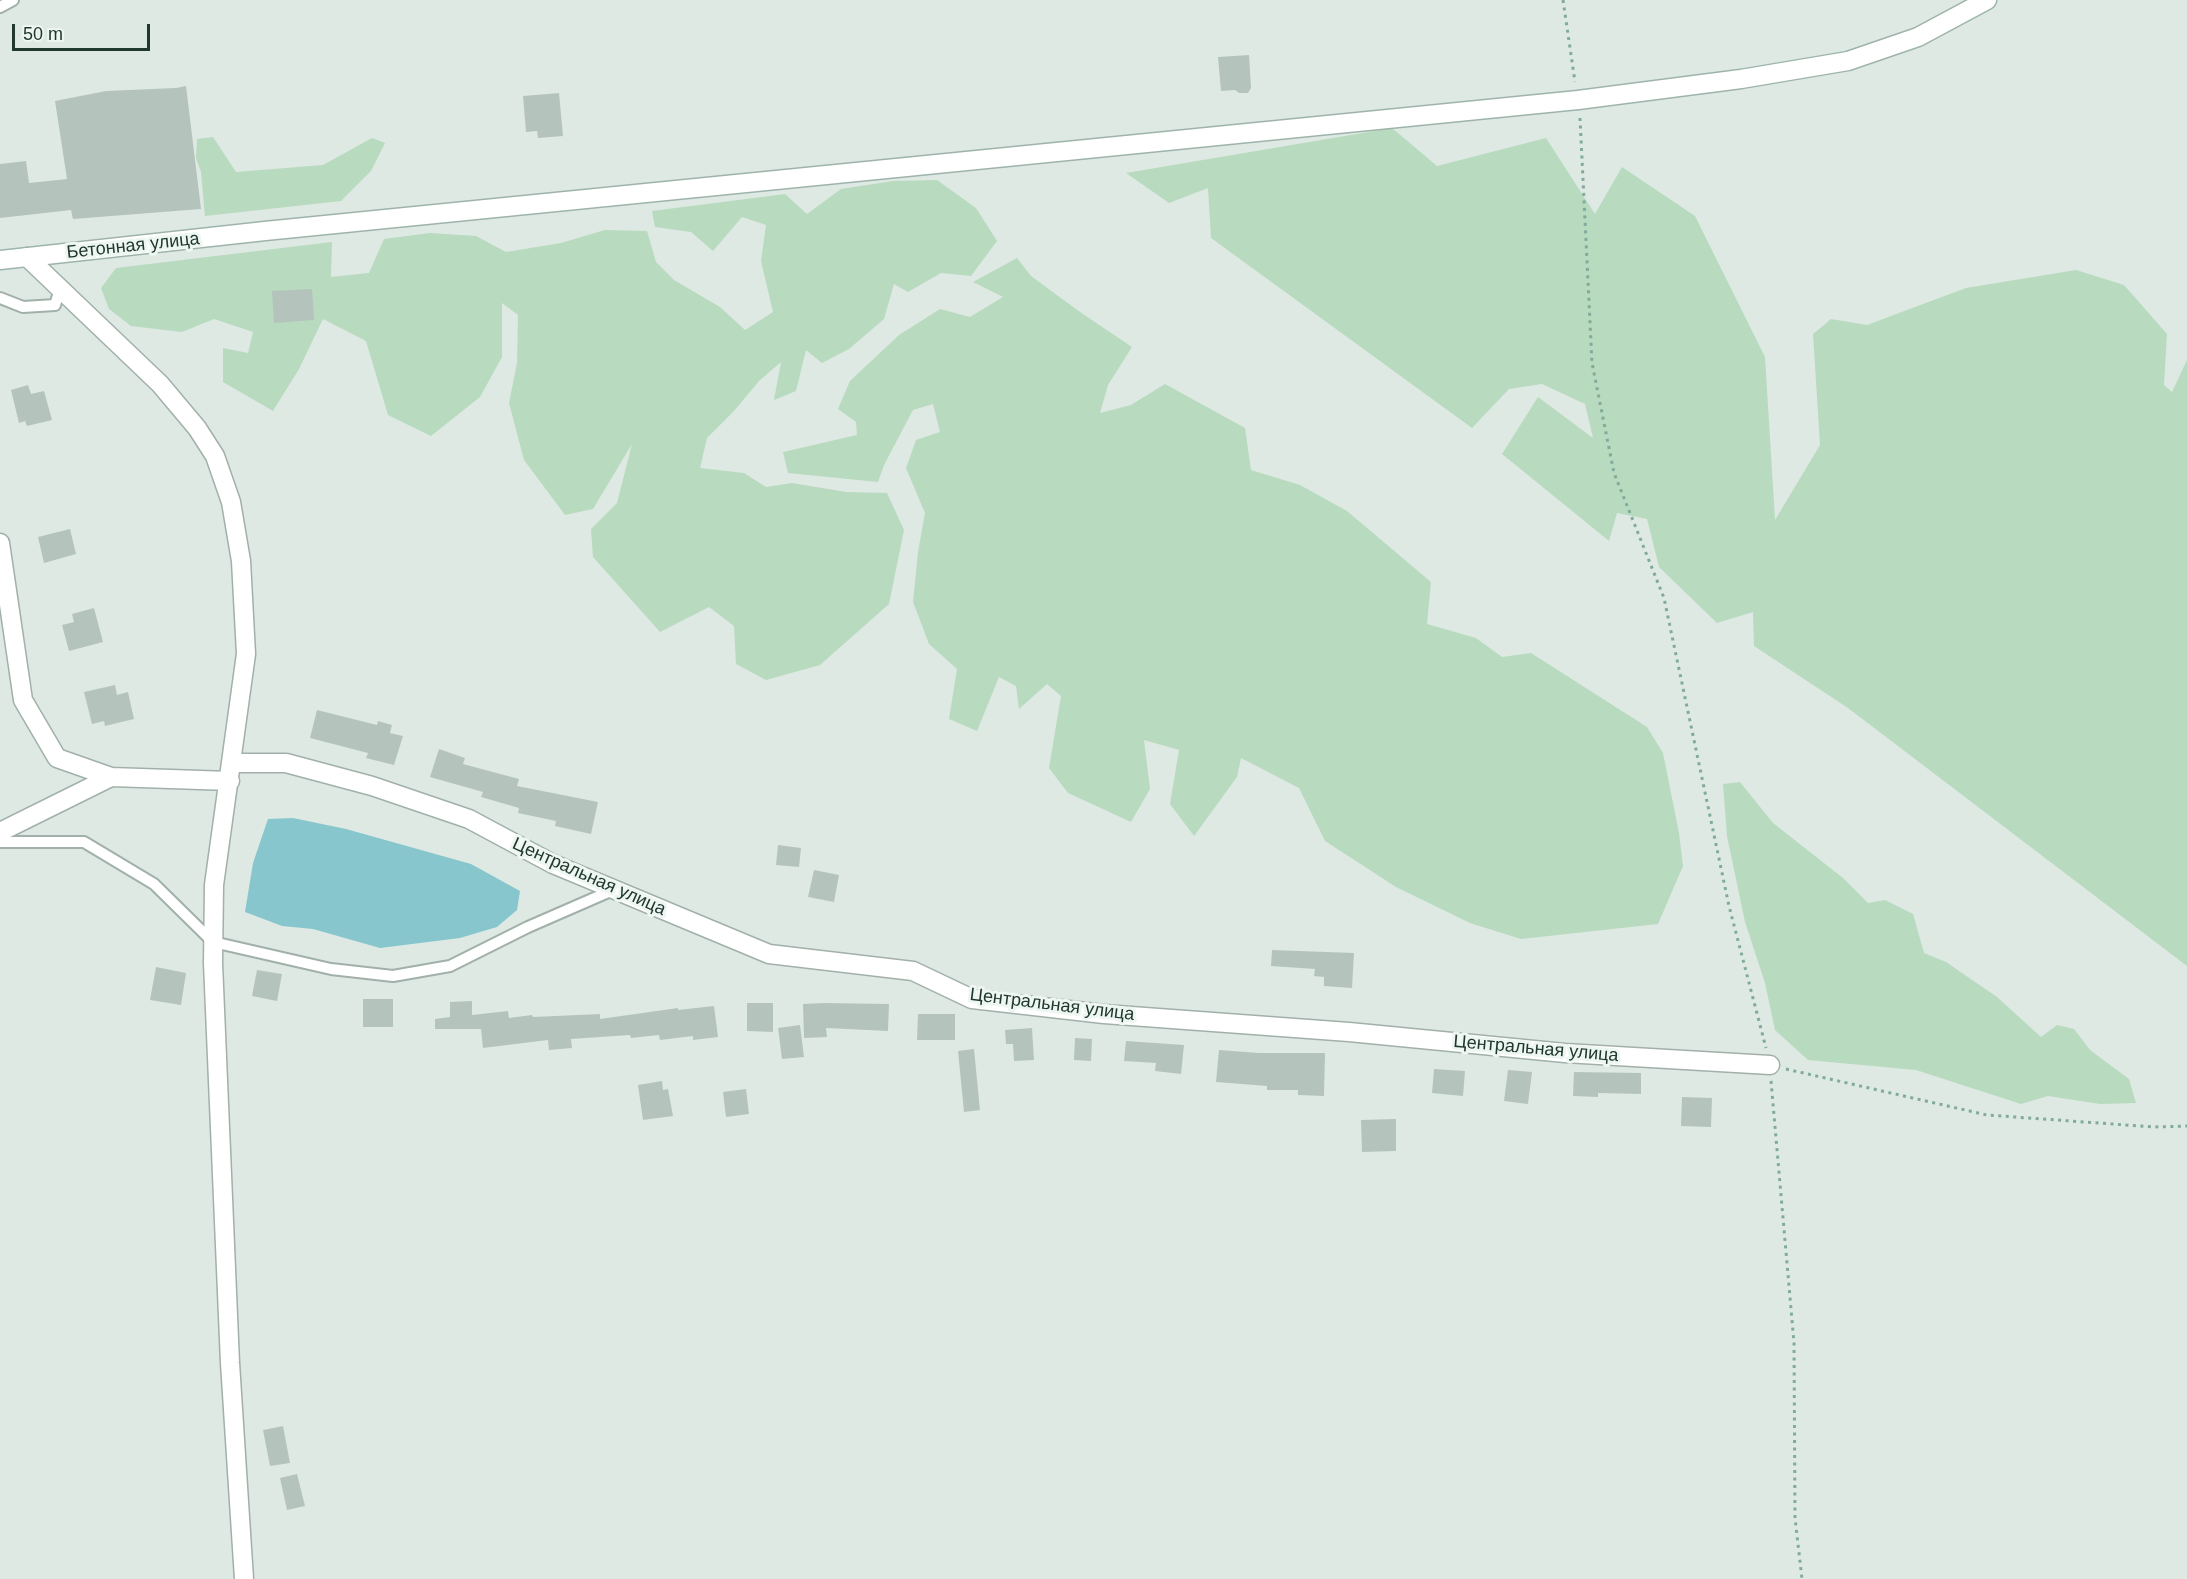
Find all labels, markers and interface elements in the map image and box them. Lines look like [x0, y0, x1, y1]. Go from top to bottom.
scale bar [15, 12, 153, 50]
text: 50 m [23, 24, 63, 44]
street label: Бетонная улица [66, 228, 200, 264]
street label: Центральная улица [509, 833, 669, 921]
street label: Центральная улица [969, 984, 1135, 1026]
street label: Центральная улица [1453, 1031, 1619, 1067]

